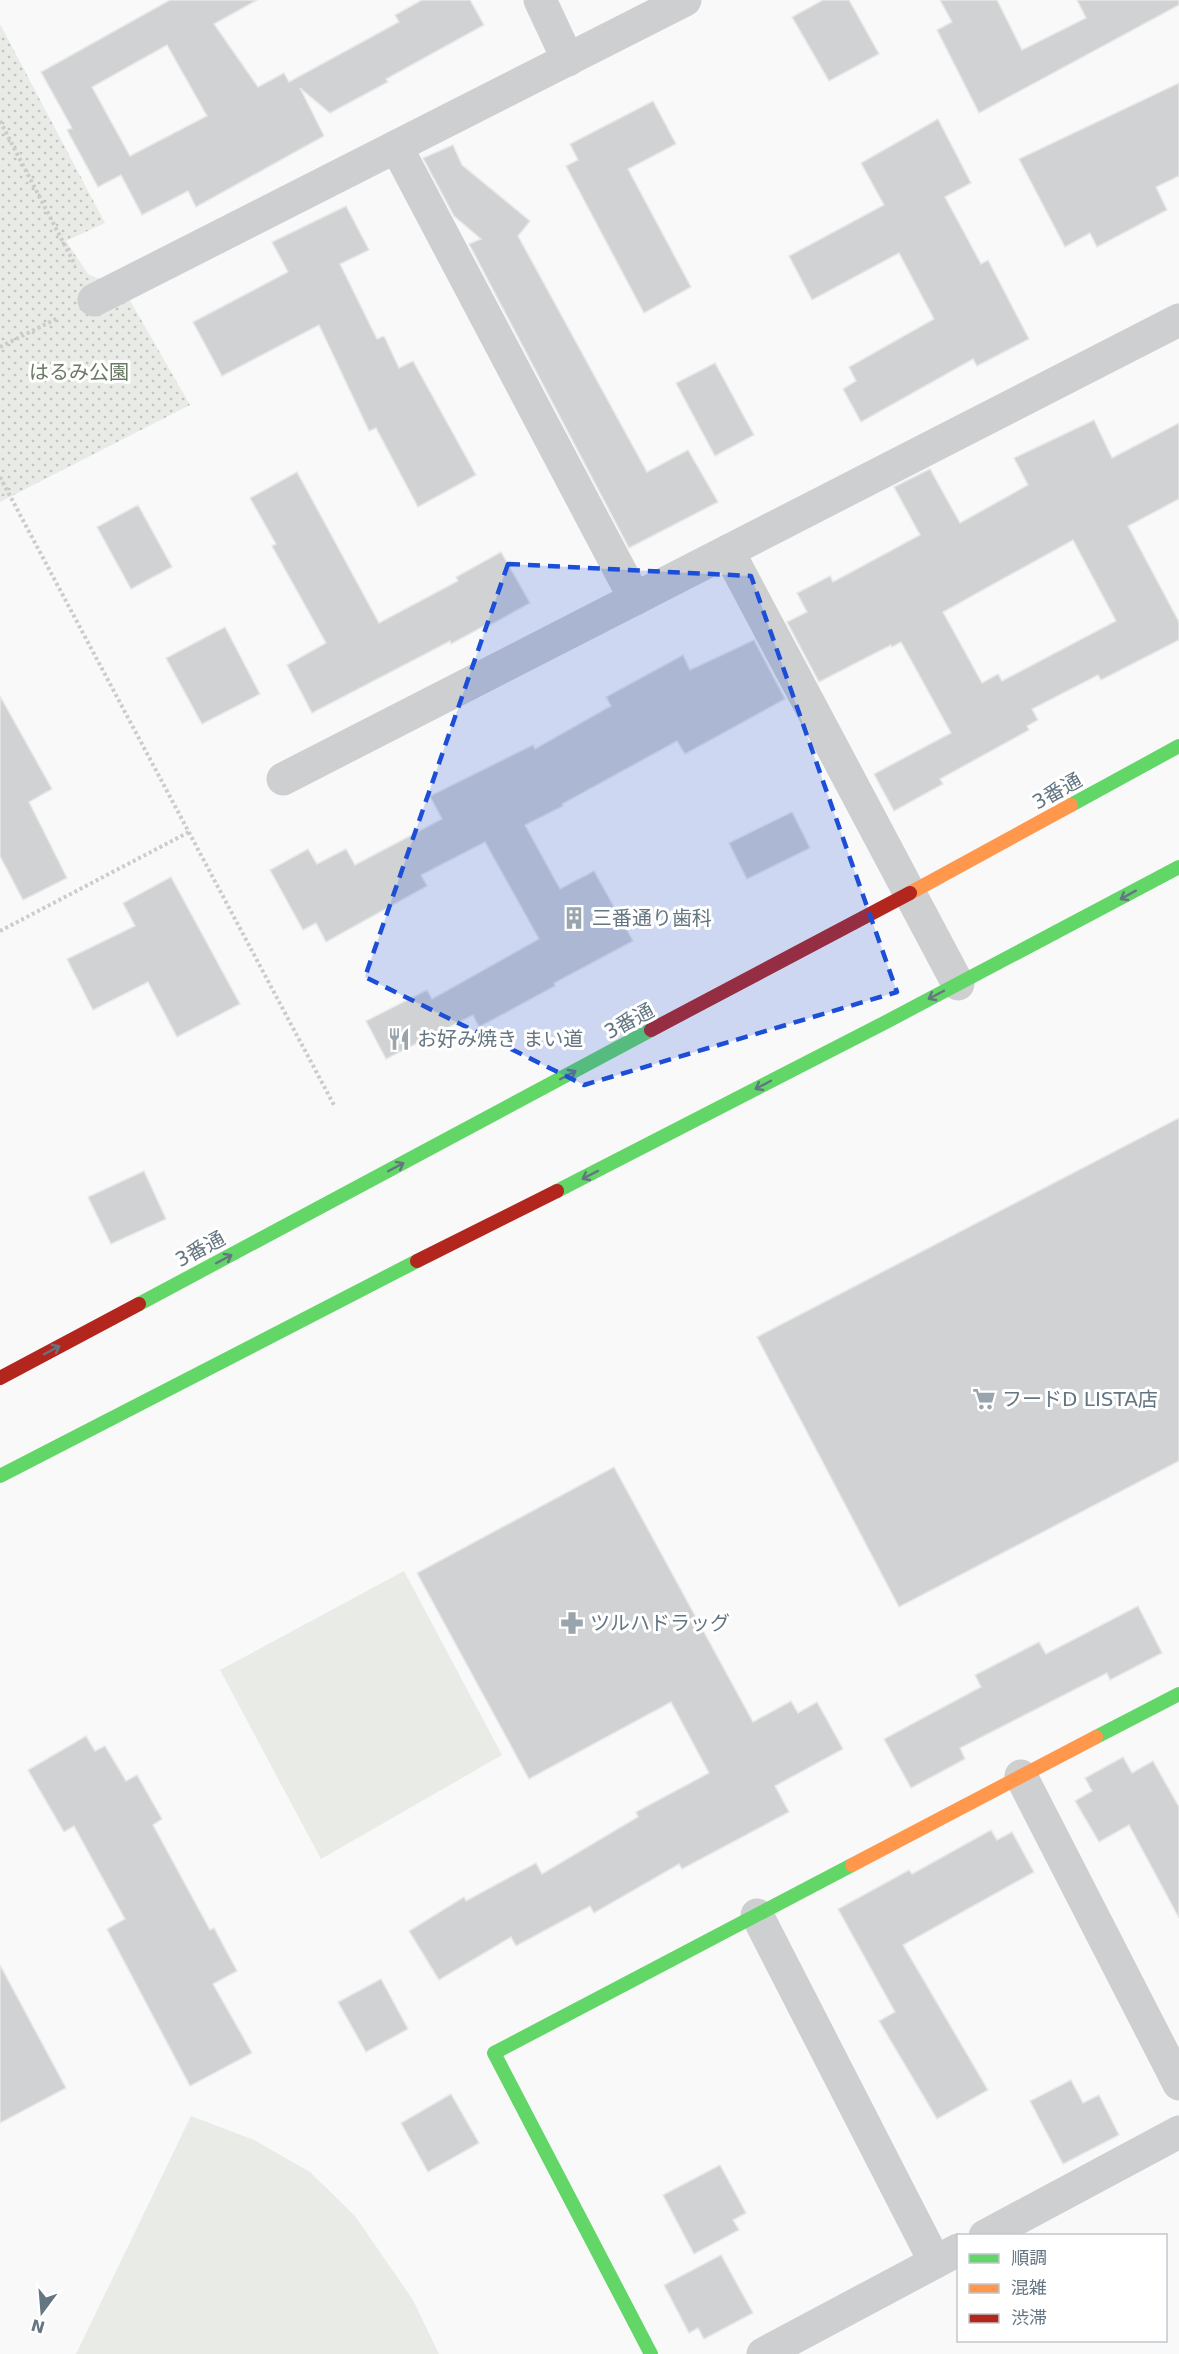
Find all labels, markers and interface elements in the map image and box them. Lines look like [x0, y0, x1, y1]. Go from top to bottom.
park label: はるみ公園 [29, 360, 129, 384]
street label: 3番通 [1028, 768, 1086, 814]
one-way arrow [1119, 890, 1137, 901]
building icon: 三番通り歯科 [561, 905, 587, 931]
place label: 三番通り歯科 [592, 906, 712, 930]
one-way arrow [928, 989, 945, 1001]
street label: 3番通 [600, 998, 658, 1044]
restaurant icon: お好み焼き まい道 [386, 1026, 412, 1052]
place label: お好み焼き まい道 [417, 1027, 583, 1051]
one-way arrow [559, 1069, 576, 1081]
one-way arrow [755, 1080, 773, 1091]
one-way arrow [387, 1161, 404, 1173]
one-way arrow [582, 1170, 600, 1182]
street label: 3番通 [171, 1226, 229, 1272]
one-way arrow [214, 1253, 232, 1264]
one-way arrow [42, 1344, 60, 1355]
supermarket icon: フードD LISTA店 [971, 1386, 997, 1412]
place label: フードD LISTA店 [1002, 1387, 1158, 1411]
pharmacy icon: ツルハドラッグ [559, 1610, 585, 1636]
place label: ツルハドラッグ [590, 1611, 730, 1635]
legend [957, 2234, 1167, 2342]
text: 順調 [1011, 2247, 1047, 2268]
text: 混雑 [1011, 2277, 1047, 2298]
north arrow [12, 2282, 72, 2342]
text: 渋滞 [1011, 2307, 1047, 2328]
text: N [29, 2315, 47, 2337]

